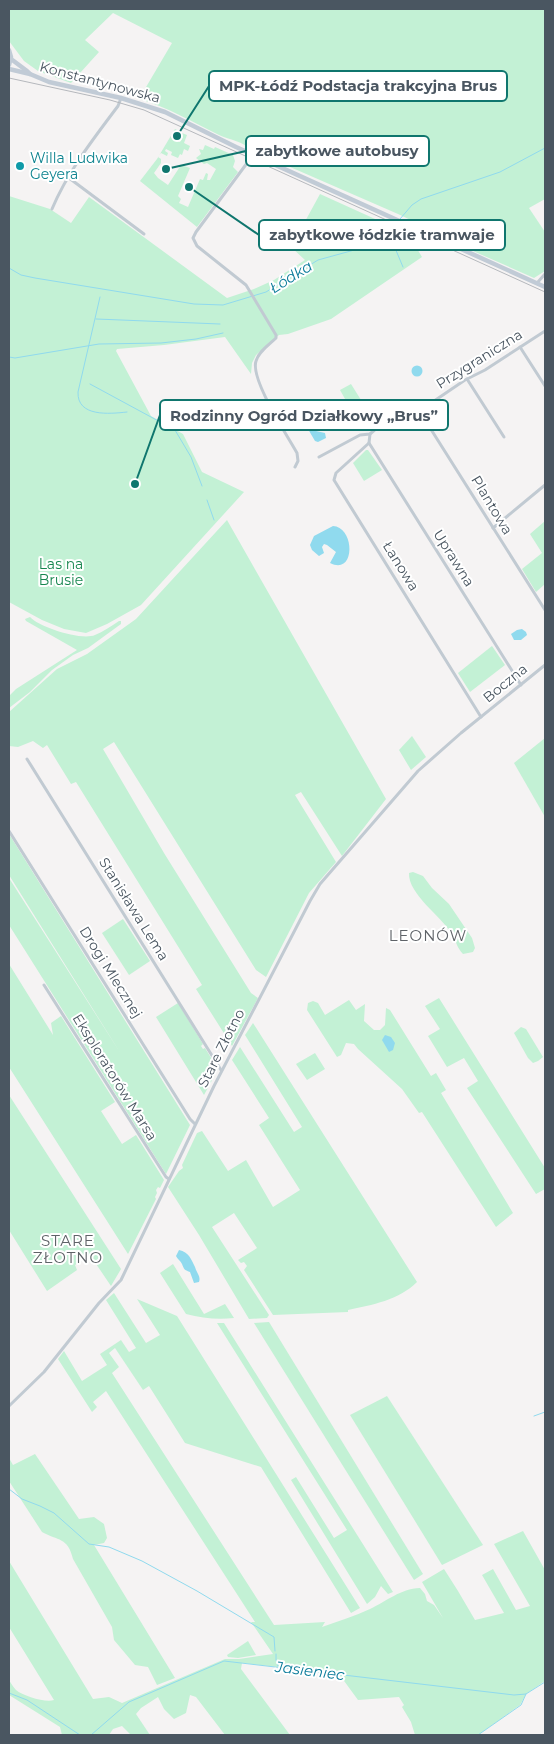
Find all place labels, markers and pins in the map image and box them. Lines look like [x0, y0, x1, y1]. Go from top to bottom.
callout: MPK-Łódź Podstacja trakcyjna Brus [209, 71, 507, 101]
callout: zabytkowe autobusy [246, 136, 429, 166]
place label: Willa Ludwika Geyera [30, 149, 128, 183]
marker: Willa Ludwika Geyera [14, 160, 26, 172]
callout: zabytkowe łódzkie tramwaje [259, 220, 505, 250]
callout: Rodzinny Ogród Działkowy „Brus” [160, 400, 448, 430]

